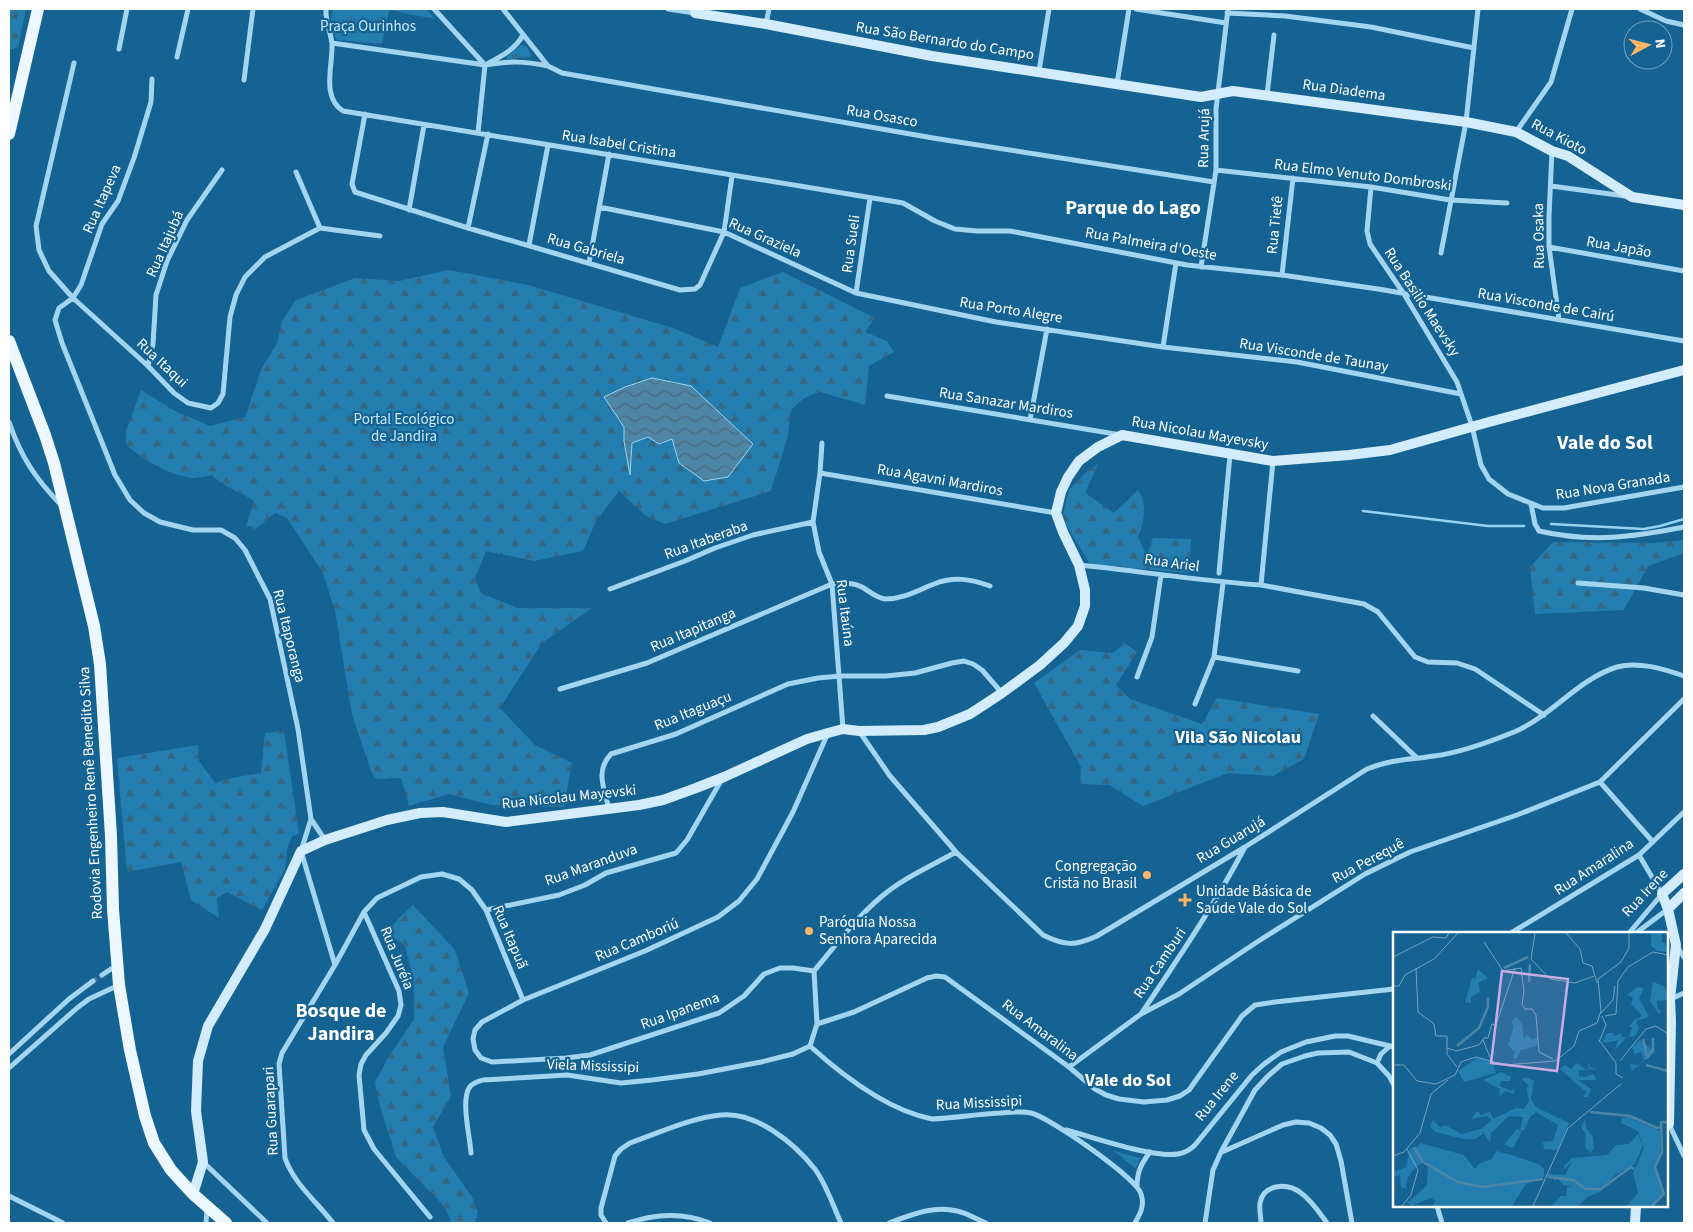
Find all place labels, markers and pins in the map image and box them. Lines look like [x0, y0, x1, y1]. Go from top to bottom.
place label: Congregação Cristã no Brasil [1044, 856, 1137, 894]
marker: Congregação Cristã no Brasil [1141, 869, 1153, 881]
place label: Unidade Básica de Saúde Vale do Sol [1196, 881, 1312, 919]
marker: Unidade Básica de Saúde Vale do Sol [1178, 893, 1192, 907]
place label: Paróquia Nossa Senhora Aparecida [819, 912, 937, 950]
marker: Paróquia Nossa Senhora Aparecida [803, 925, 815, 937]

